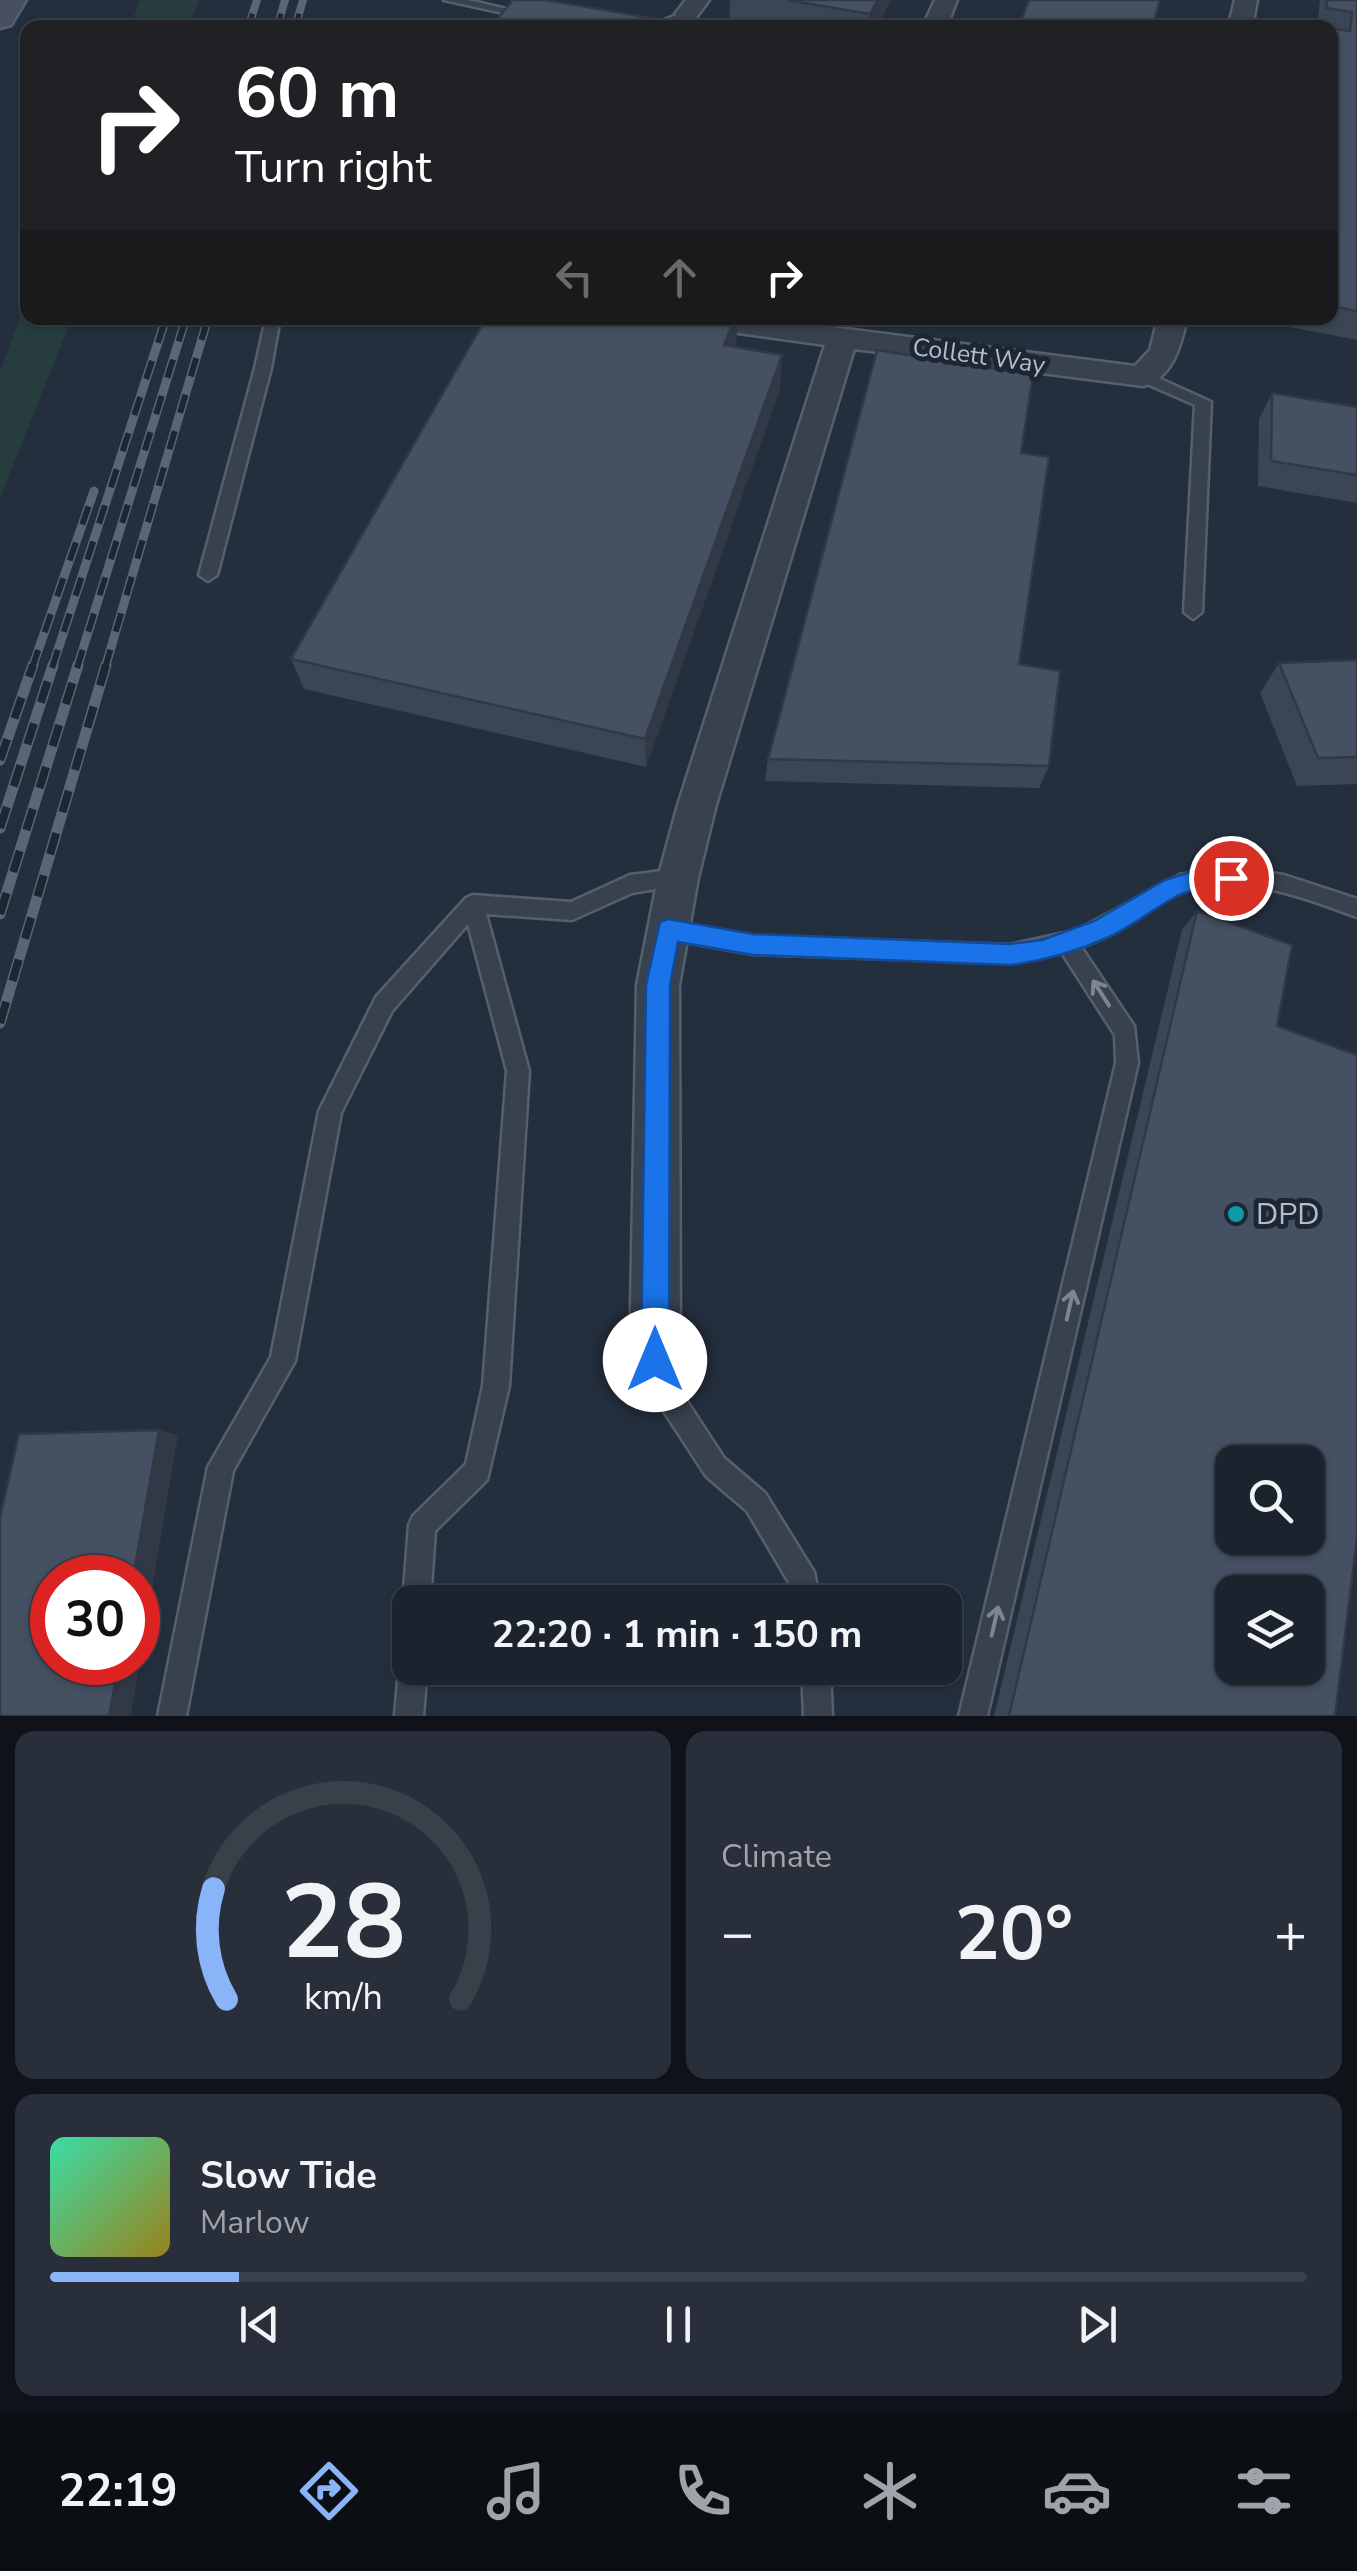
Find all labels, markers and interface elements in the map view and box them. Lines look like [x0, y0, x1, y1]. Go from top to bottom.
text: 60 m [235, 46, 399, 142]
icon: right [70, 60, 200, 190]
text: Turn right [235, 137, 432, 198]
icon: left [547, 250, 602, 305]
icon: ahead [652, 250, 707, 305]
icon: right [757, 250, 812, 305]
street label: Collett Way [911, 330, 1048, 382]
pin [1189, 836, 1274, 921]
icon: arrive [1204, 851, 1259, 906]
one-way arrow [1091, 980, 1112, 1008]
place label: DPD [1256, 1194, 1320, 1235]
marker: DPD [1225, 1203, 1247, 1225]
one-way arrow [1062, 1290, 1080, 1322]
position arrow [603, 1308, 707, 1412]
map controls [1215, 1445, 1325, 1685]
button: search [1215, 1445, 1325, 1555]
speed limit sign: 30 [30, 1555, 160, 1685]
button: layers [1215, 1575, 1325, 1685]
one-way arrow [987, 1606, 1006, 1637]
text: 22:20 · 1 min · 150 m [492, 1609, 862, 1660]
text: Climate [721, 1835, 832, 1878]
text: 28 [281, 1852, 405, 1994]
text: 20° [955, 1883, 1073, 1985]
text: − [721, 1896, 754, 1971]
text: + [1274, 1896, 1307, 1971]
text: km/h [304, 1973, 382, 2022]
text: Slow Tide [200, 2150, 377, 2201]
text: Marlow [200, 2201, 310, 2244]
icon: previous [232, 2297, 287, 2352]
icon: pause [651, 2297, 706, 2352]
icon: next [1070, 2297, 1125, 2352]
icon: directions [294, 2456, 364, 2526]
icon: music [481, 2456, 551, 2526]
icon: phone [668, 2456, 738, 2526]
icon: climate [855, 2456, 925, 2526]
icon: car [1042, 2456, 1112, 2526]
icon: filters [1229, 2456, 1299, 2526]
text: 22:19 [58, 2461, 178, 2522]

